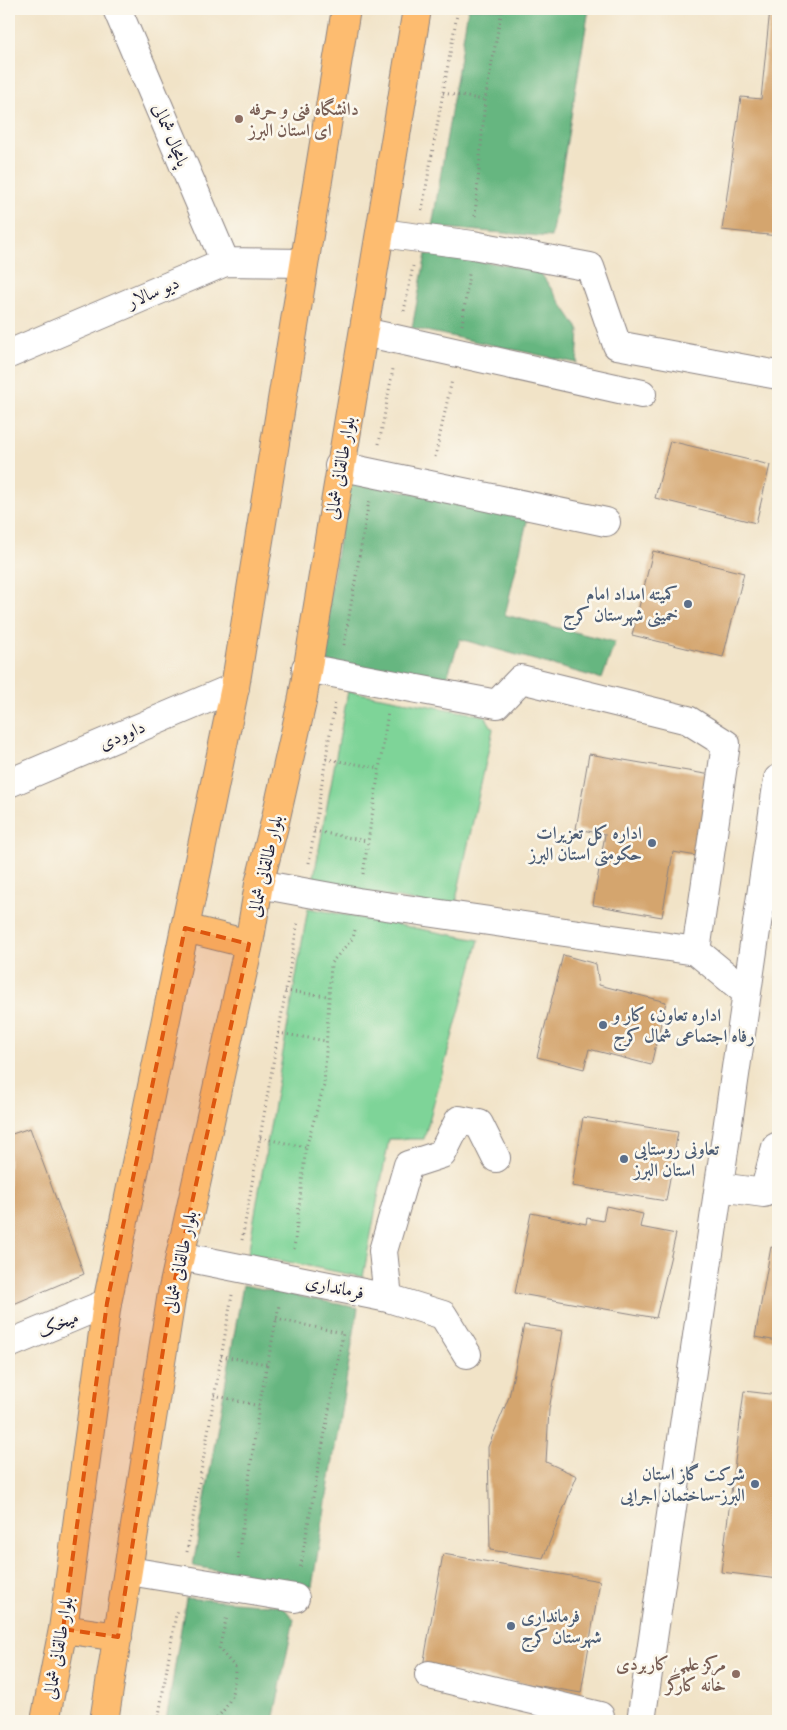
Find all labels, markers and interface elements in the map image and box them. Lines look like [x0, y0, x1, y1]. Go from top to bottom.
place label: دانشگاه فنی و حرفه ای استان البرز [247, 95, 359, 143]
street label: پامچال شمالی [146, 99, 198, 172]
marker: دانشگاه فنی و حرفه ای استان البرز [233, 113, 245, 125]
street label: دیو سالار [120, 268, 183, 315]
street label: بلوار طالقانی شمالی [317, 414, 362, 521]
place label: کمیته امداد امام خمینی شهرستان کرج [563, 580, 678, 631]
marker: کمیته امداد امام خمینی شهرستان کرج [682, 598, 694, 610]
street label: داوودی [94, 713, 149, 756]
street label: بلوار طالقانی شمالی [240, 812, 289, 920]
place label: اداره کل تعزیرات حکومتی استان البرز [527, 819, 642, 867]
marker: اداره کل تعزیرات حکومتی استان البرز [646, 837, 658, 849]
place label: اداره تعاون، کار و رفاه اجتماعی شمال کرج [611, 1001, 755, 1052]
marker: اداره تعاون، کار و رفاه اجتماعی شمال کرج [597, 1019, 609, 1031]
place label: تعاونی روستایی استان البرز [632, 1135, 719, 1183]
marker: تعاونی روستایی استان البرز [618, 1153, 630, 1165]
street label: بلوار طالقانی شمالی [155, 1208, 204, 1316]
street label: فرمانداری [303, 1267, 367, 1306]
street label: میخک [33, 1303, 83, 1344]
place label: شرکت گاز استان البرز-ساختمان اجرایی [619, 1460, 745, 1508]
marker: شرکت گاز استان البرز-ساختمان اجرایی [749, 1478, 761, 1490]
street label: بلوار طالقانی شمالی [35, 1594, 80, 1701]
place label: فرمانداری شهرستان کرج [521, 1602, 602, 1653]
marker: فرمانداری شهرستان کرج [505, 1620, 517, 1632]
place label: مرکز علمی کاربردی خانه کارگر [616, 1650, 726, 1698]
marker: مرکز علمی کاربردی خانه کارگر [730, 1668, 742, 1680]

